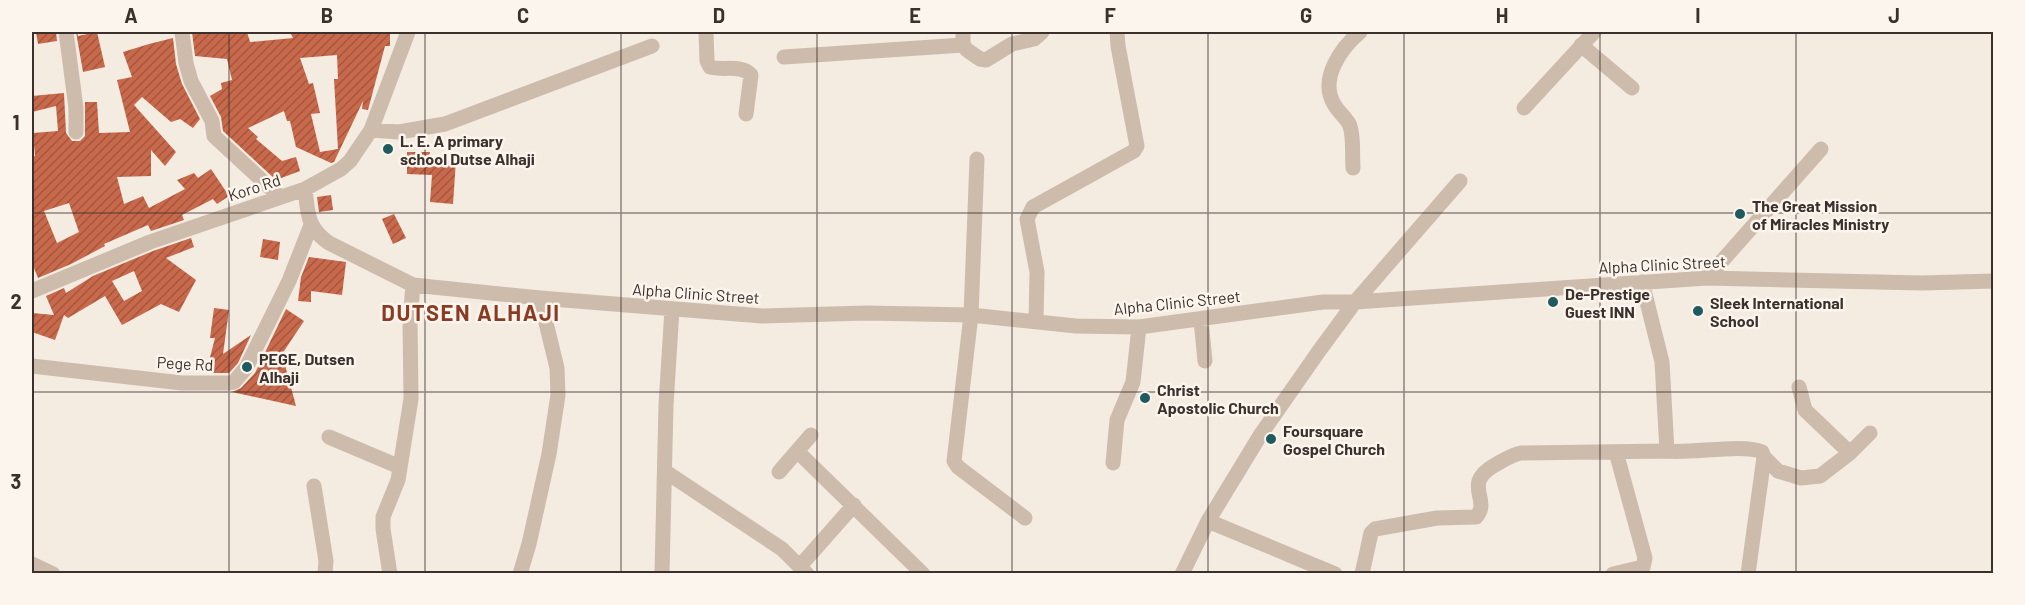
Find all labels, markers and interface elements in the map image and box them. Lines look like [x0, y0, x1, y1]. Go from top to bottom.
text: A [124, 3, 138, 27]
text: B [321, 3, 333, 27]
text: C [517, 3, 529, 27]
text: D [713, 3, 725, 27]
text: E [909, 3, 921, 27]
text: F [1104, 3, 1116, 27]
text: G [1300, 3, 1312, 27]
text: H [1496, 3, 1508, 27]
text: I [1695, 3, 1701, 27]
text: J [1888, 3, 1900, 27]
text: 1 [12, 110, 20, 134]
place label: L. E. A primary school Dutse Alhaji [400, 131, 535, 168]
marker: L. E. A primary school Dutse Alhaji [381, 142, 395, 156]
street label: Koro Rd [225, 170, 283, 204]
place label: The Great Mission of Miracles Ministry [1752, 196, 1889, 233]
marker: The Great Mission of Miracles Ministry [1733, 207, 1747, 221]
street label: Alpha Clinic Street [1598, 251, 1726, 277]
street label: Alpha Clinic Street [632, 279, 760, 307]
place label: De-Prestige Guest INN [1565, 284, 1650, 321]
street label: Alpha Clinic Street [1113, 286, 1241, 318]
text: 2 [10, 289, 22, 313]
place label: Sleek International School [1710, 293, 1844, 330]
marker: De-Prestige Guest INN [1546, 295, 1560, 309]
district label: DUTSEN ALHAJI [381, 299, 561, 325]
marker: Sleek International School [1691, 304, 1705, 318]
place label: PEGE, Dutsen Alhaji [259, 349, 355, 386]
street label: Pege Rd [156, 352, 214, 374]
marker: PEGE, Dutsen Alhaji [240, 360, 254, 374]
place label: Christ Apostolic Church [1157, 380, 1279, 417]
marker: Christ Apostolic Church [1138, 391, 1152, 405]
place label: Foursquare Gospel Church [1283, 421, 1385, 458]
marker: Foursquare Gospel Church [1264, 432, 1278, 446]
text: 3 [11, 469, 21, 493]

